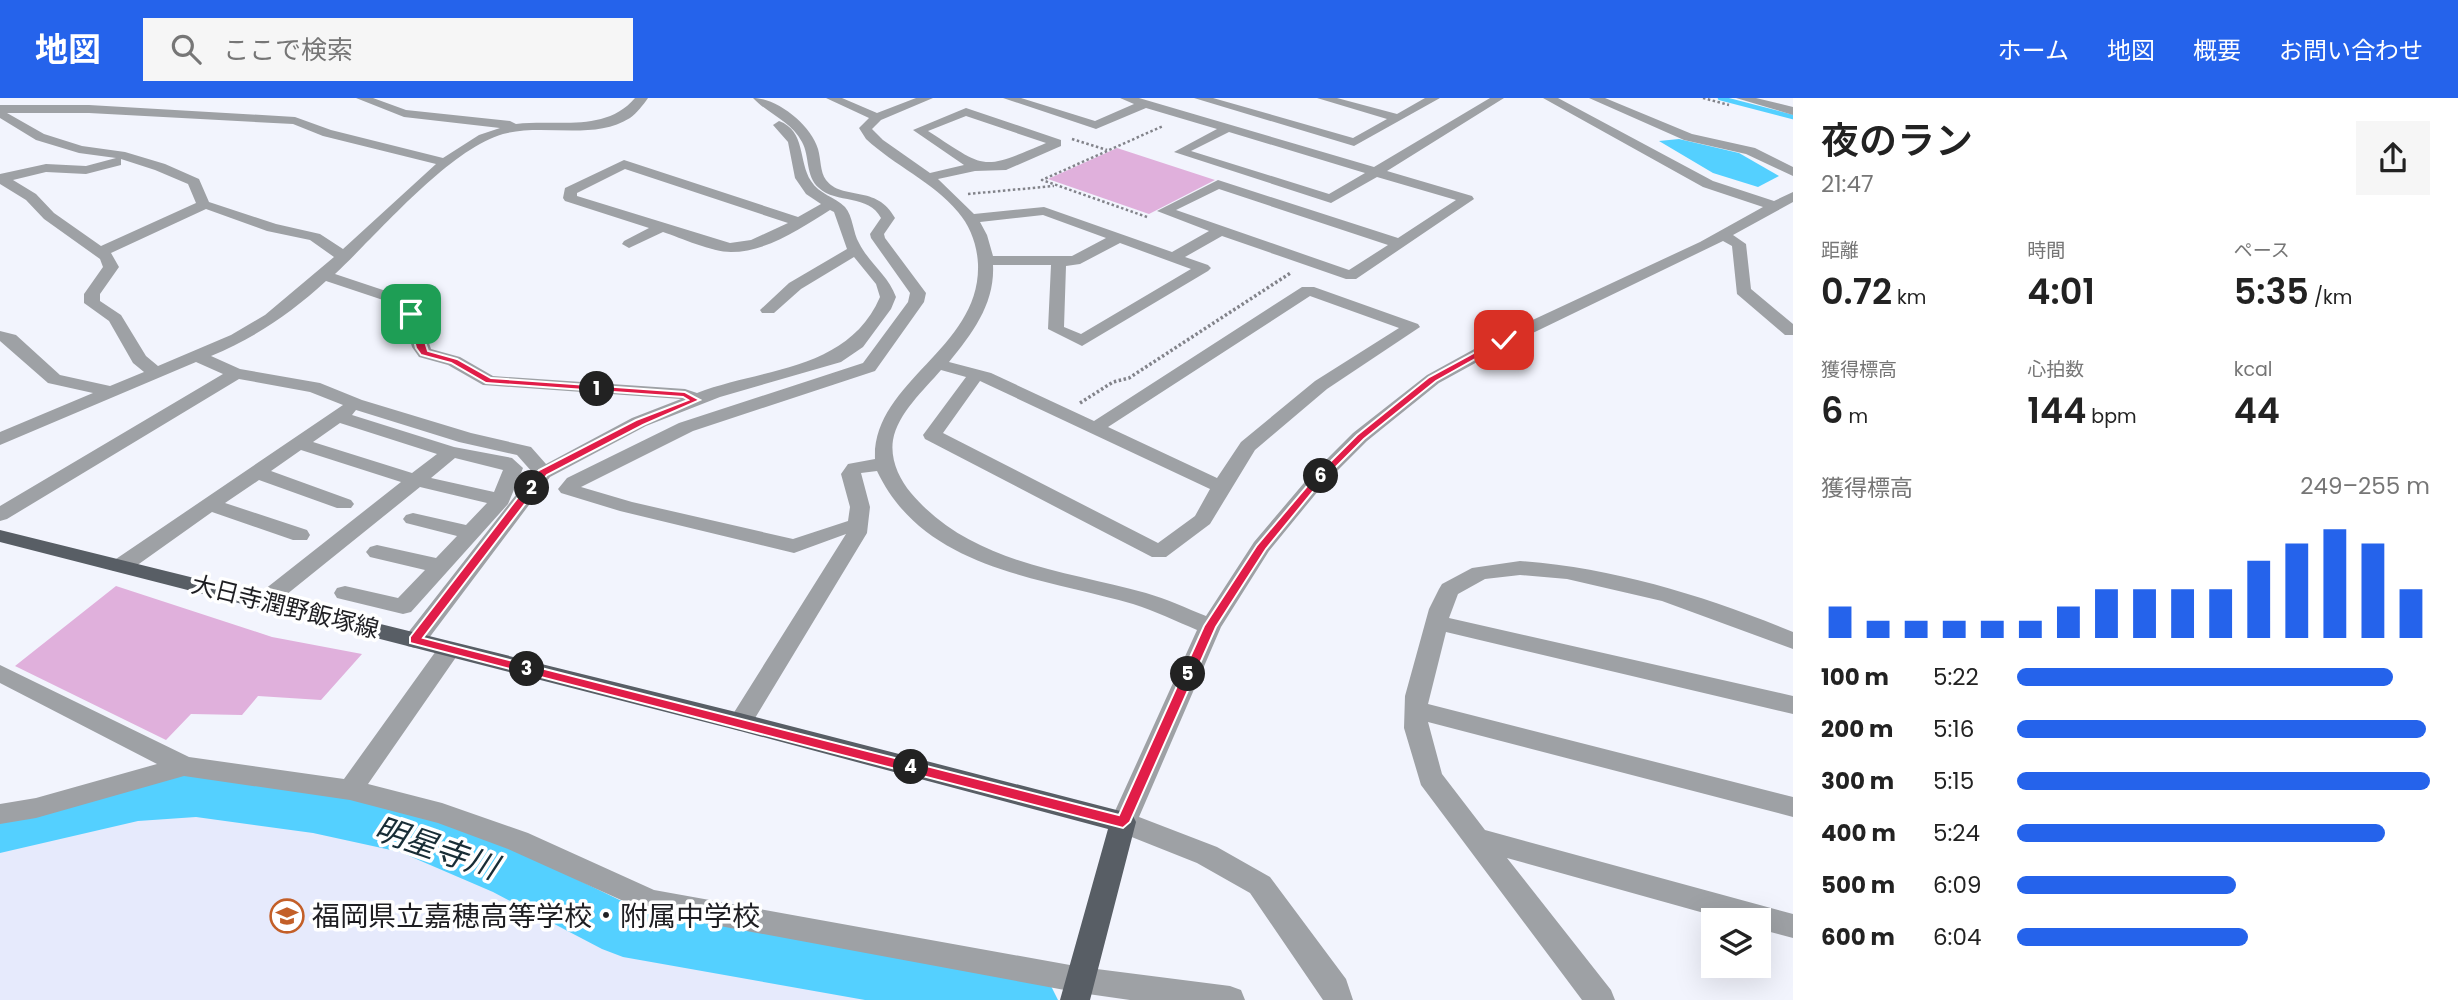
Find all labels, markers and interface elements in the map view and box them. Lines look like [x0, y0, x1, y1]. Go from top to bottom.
search box [143, 18, 633, 81]
text: 地図 [35, 26, 101, 73]
icon: search [167, 30, 205, 68]
text: ここで検索 [223, 32, 353, 68]
text: ホーム [1998, 34, 2069, 67]
text: 地図 [2107, 34, 2155, 67]
text: 概要 [2193, 34, 2241, 67]
text: お問い合わせ [2279, 34, 2423, 67]
text: 夜のラン [1821, 114, 1973, 167]
button: share [2356, 121, 2430, 195]
text: 21:47 [1821, 168, 1874, 200]
text: 距離 [1821, 237, 1859, 264]
text: 時間 [2027, 237, 2065, 264]
text: ペース [2234, 237, 2290, 264]
text: 0.72 [1821, 267, 1892, 316]
text: 4:01 [2027, 267, 2095, 316]
text: 5:35 [2234, 267, 2309, 316]
pin [381, 284, 441, 344]
text: km [1892, 284, 1926, 311]
text: /km [2309, 284, 2352, 311]
icon: arrive [392, 295, 430, 333]
pin [1474, 310, 1534, 370]
icon: check [1485, 321, 1523, 359]
text: 獲得標高 [1821, 356, 1897, 383]
text: 心拍数 [2027, 356, 2084, 383]
text: kcal [2234, 356, 2273, 383]
pin: 1 [580, 372, 614, 406]
text: 1 [593, 375, 600, 402]
text: 6 [1821, 386, 1843, 435]
text: 144 [2027, 386, 2086, 435]
text: 44 [2234, 386, 2280, 435]
text: m [1843, 403, 1868, 430]
text: bpm [2086, 403, 2137, 430]
pin: 6 [1304, 458, 1338, 494]
text: 6 [1314, 462, 1327, 489]
pin: 2 [514, 470, 550, 506]
text: 249–255 m [2300, 470, 2430, 502]
text: 獲得標高 [1821, 472, 1913, 504]
text: 2 [526, 474, 537, 501]
street label: 大日寺潤野飯塚線 [188, 567, 382, 646]
pin: 3 [510, 652, 544, 686]
text: 3 [521, 655, 532, 682]
pin: 5 [1170, 656, 1206, 692]
text: 5 [1181, 660, 1194, 687]
text: 100 m [1821, 661, 1889, 693]
text: 5:22 [1933, 661, 1979, 693]
text: 200 m [1821, 713, 1893, 745]
text: 5:16 [1933, 713, 1974, 745]
pin: 4 [894, 750, 928, 784]
text: 4 [904, 753, 917, 780]
text: 300 m [1821, 765, 1894, 797]
text: 5:15 [1933, 765, 1974, 797]
water label: 明星寺川 [368, 805, 507, 891]
text: 400 m [1821, 817, 1896, 849]
text: 5:24 [1933, 817, 1980, 849]
text: 500 m [1821, 869, 1895, 901]
text: 6:09 [1933, 869, 1981, 901]
school or university icon: 福岡県立嘉穂高等学校・附属中学校 [268, 897, 306, 935]
place label: 福岡県立嘉穂高等学校・附属中学校 [312, 897, 760, 936]
map controls [1701, 908, 1771, 978]
button: layers [1701, 908, 1771, 978]
text: 600 m [1821, 921, 1895, 953]
text: 6:04 [1933, 921, 1981, 953]

